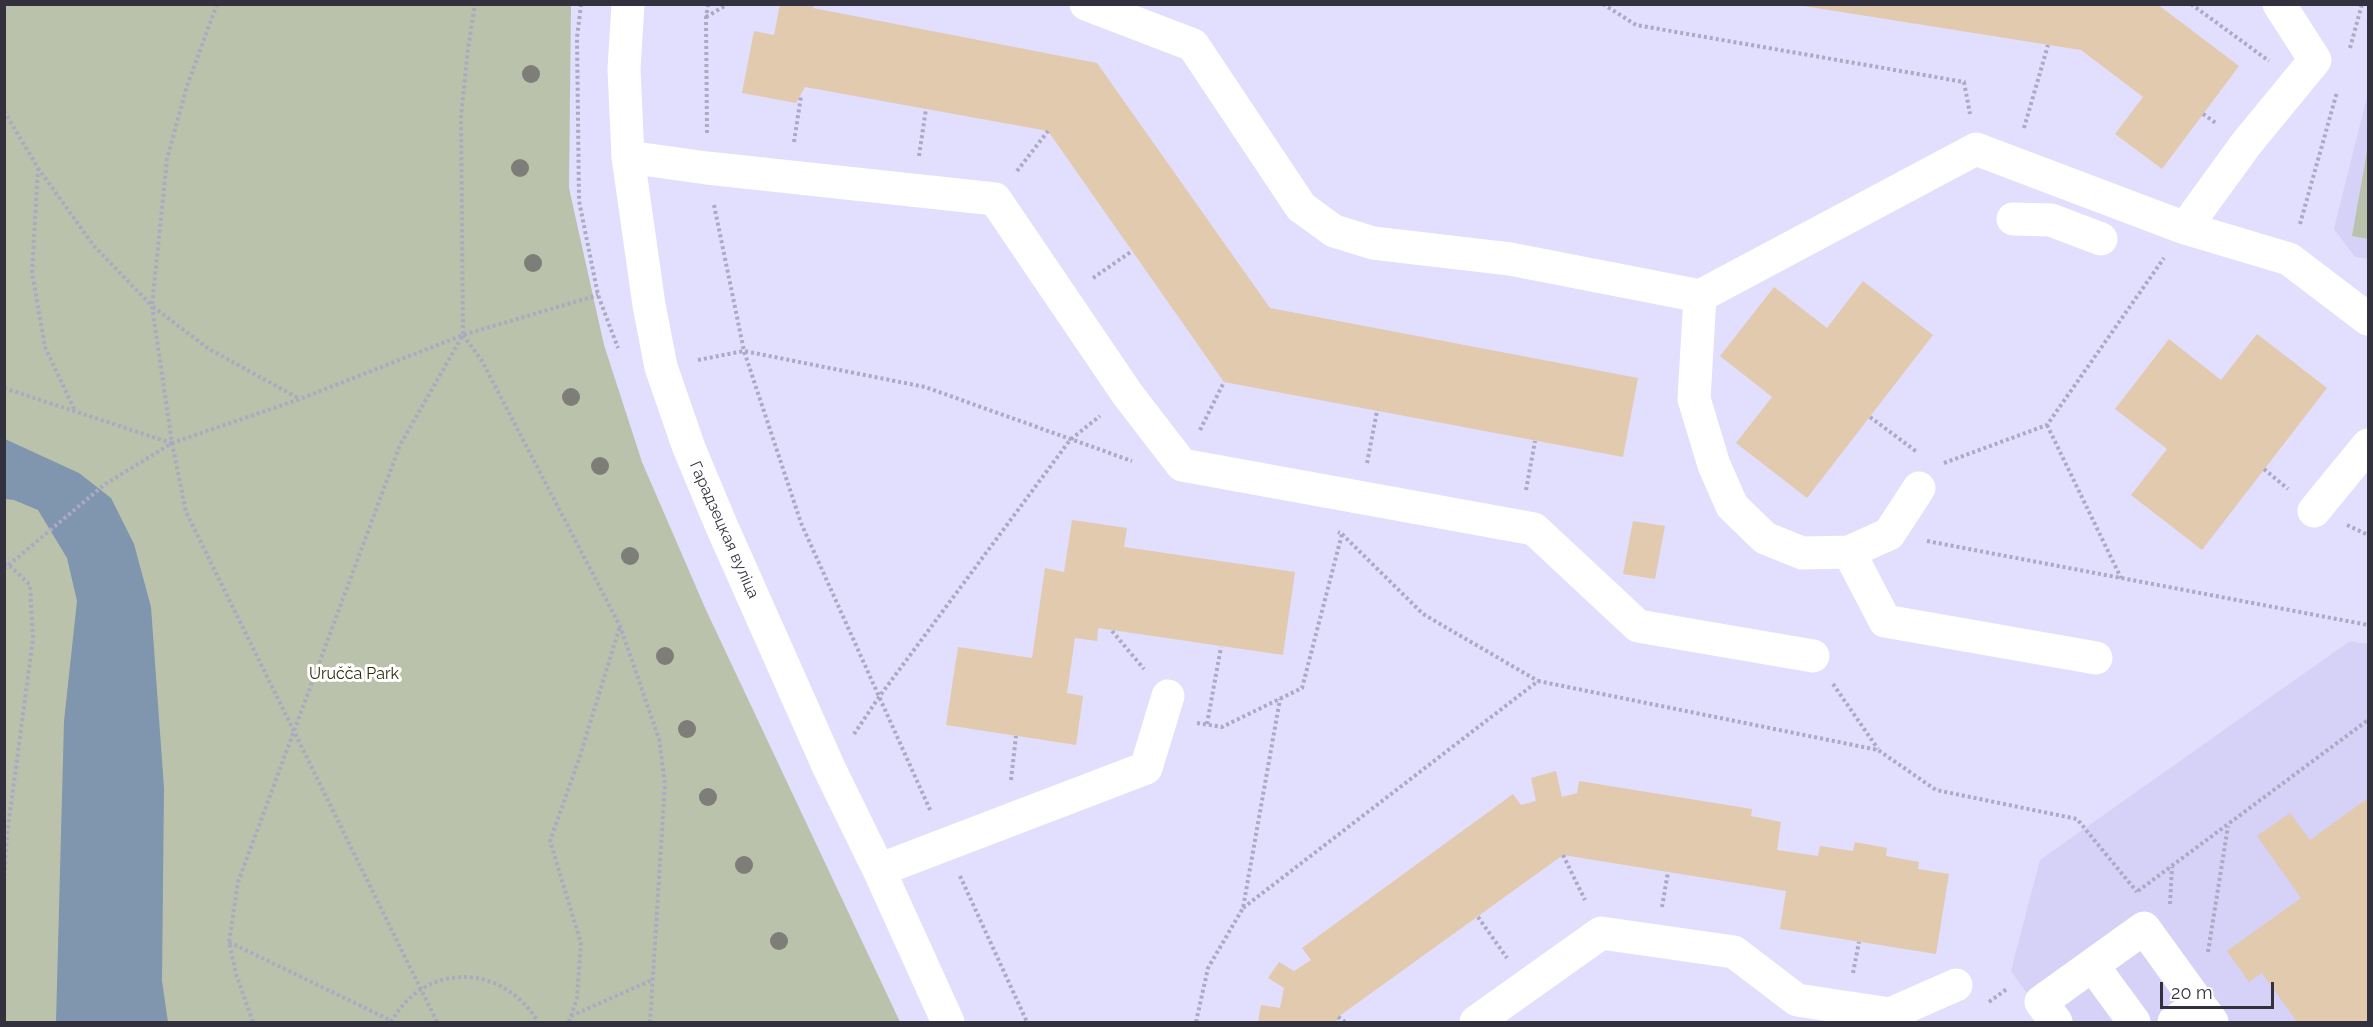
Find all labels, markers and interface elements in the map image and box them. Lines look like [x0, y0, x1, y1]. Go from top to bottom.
street label: Гарадзецкая вуліца [685, 458, 763, 602]
park label: Uručča Park [309, 664, 399, 684]
scale bar [2163, 970, 2277, 1008]
text: 20 m [2171, 982, 2213, 1003]

